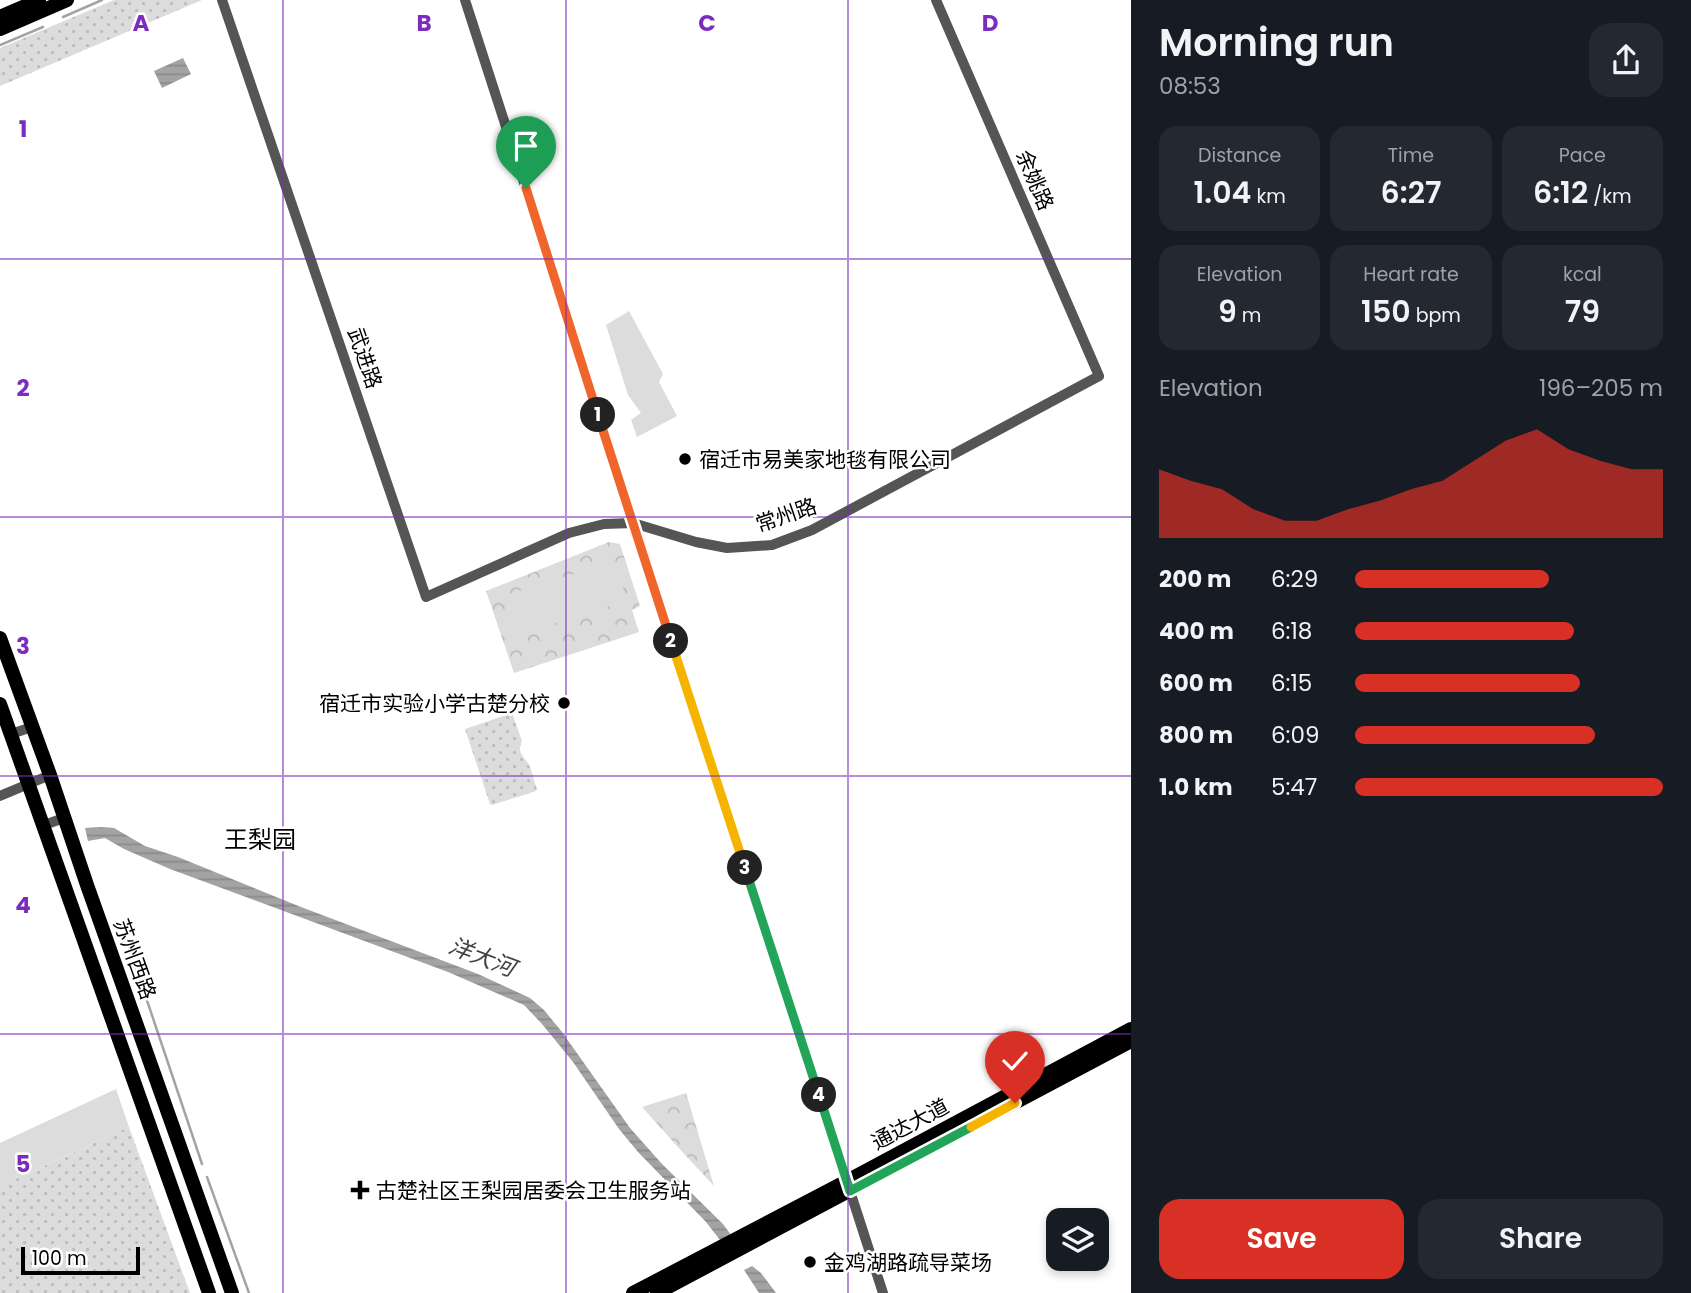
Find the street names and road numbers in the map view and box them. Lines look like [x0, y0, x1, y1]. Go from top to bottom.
street label: 余姚路 [1009, 145, 1061, 215]
street label: 武进路 [341, 323, 389, 393]
street label: 常州路 [751, 491, 821, 539]
street label: 苏州西路 [107, 915, 163, 1003]
street label: 通达大道 [866, 1091, 954, 1157]

